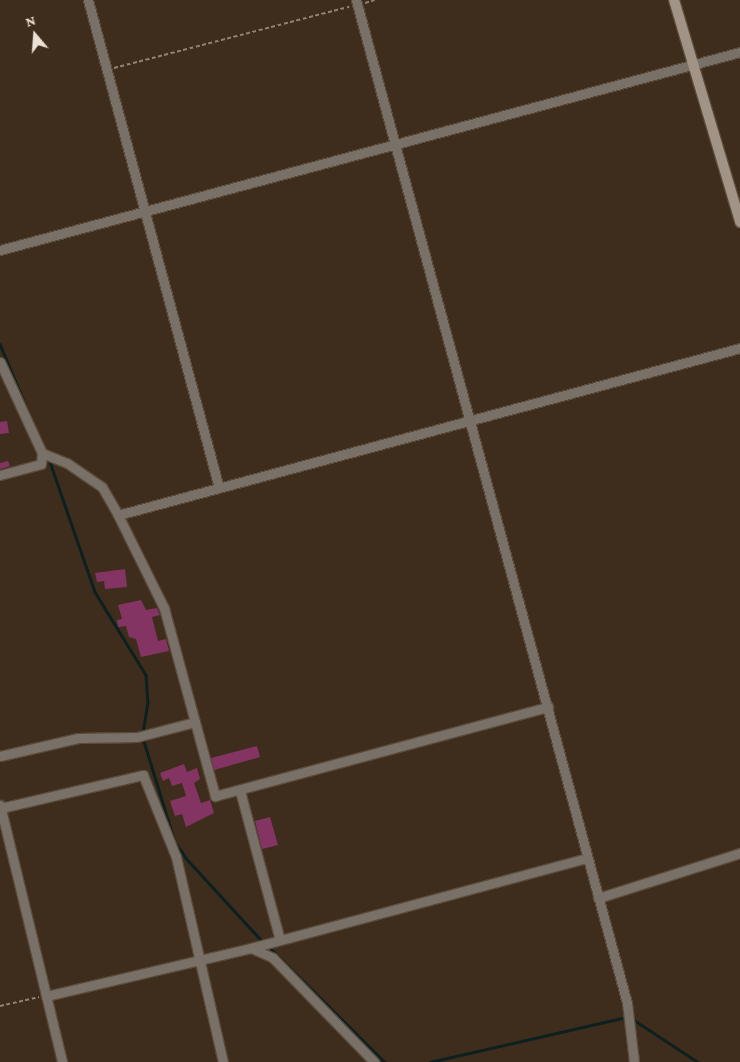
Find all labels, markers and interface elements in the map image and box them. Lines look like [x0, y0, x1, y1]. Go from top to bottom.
north arrow [10, 10, 60, 60]
text: N [23, 12, 37, 30]

